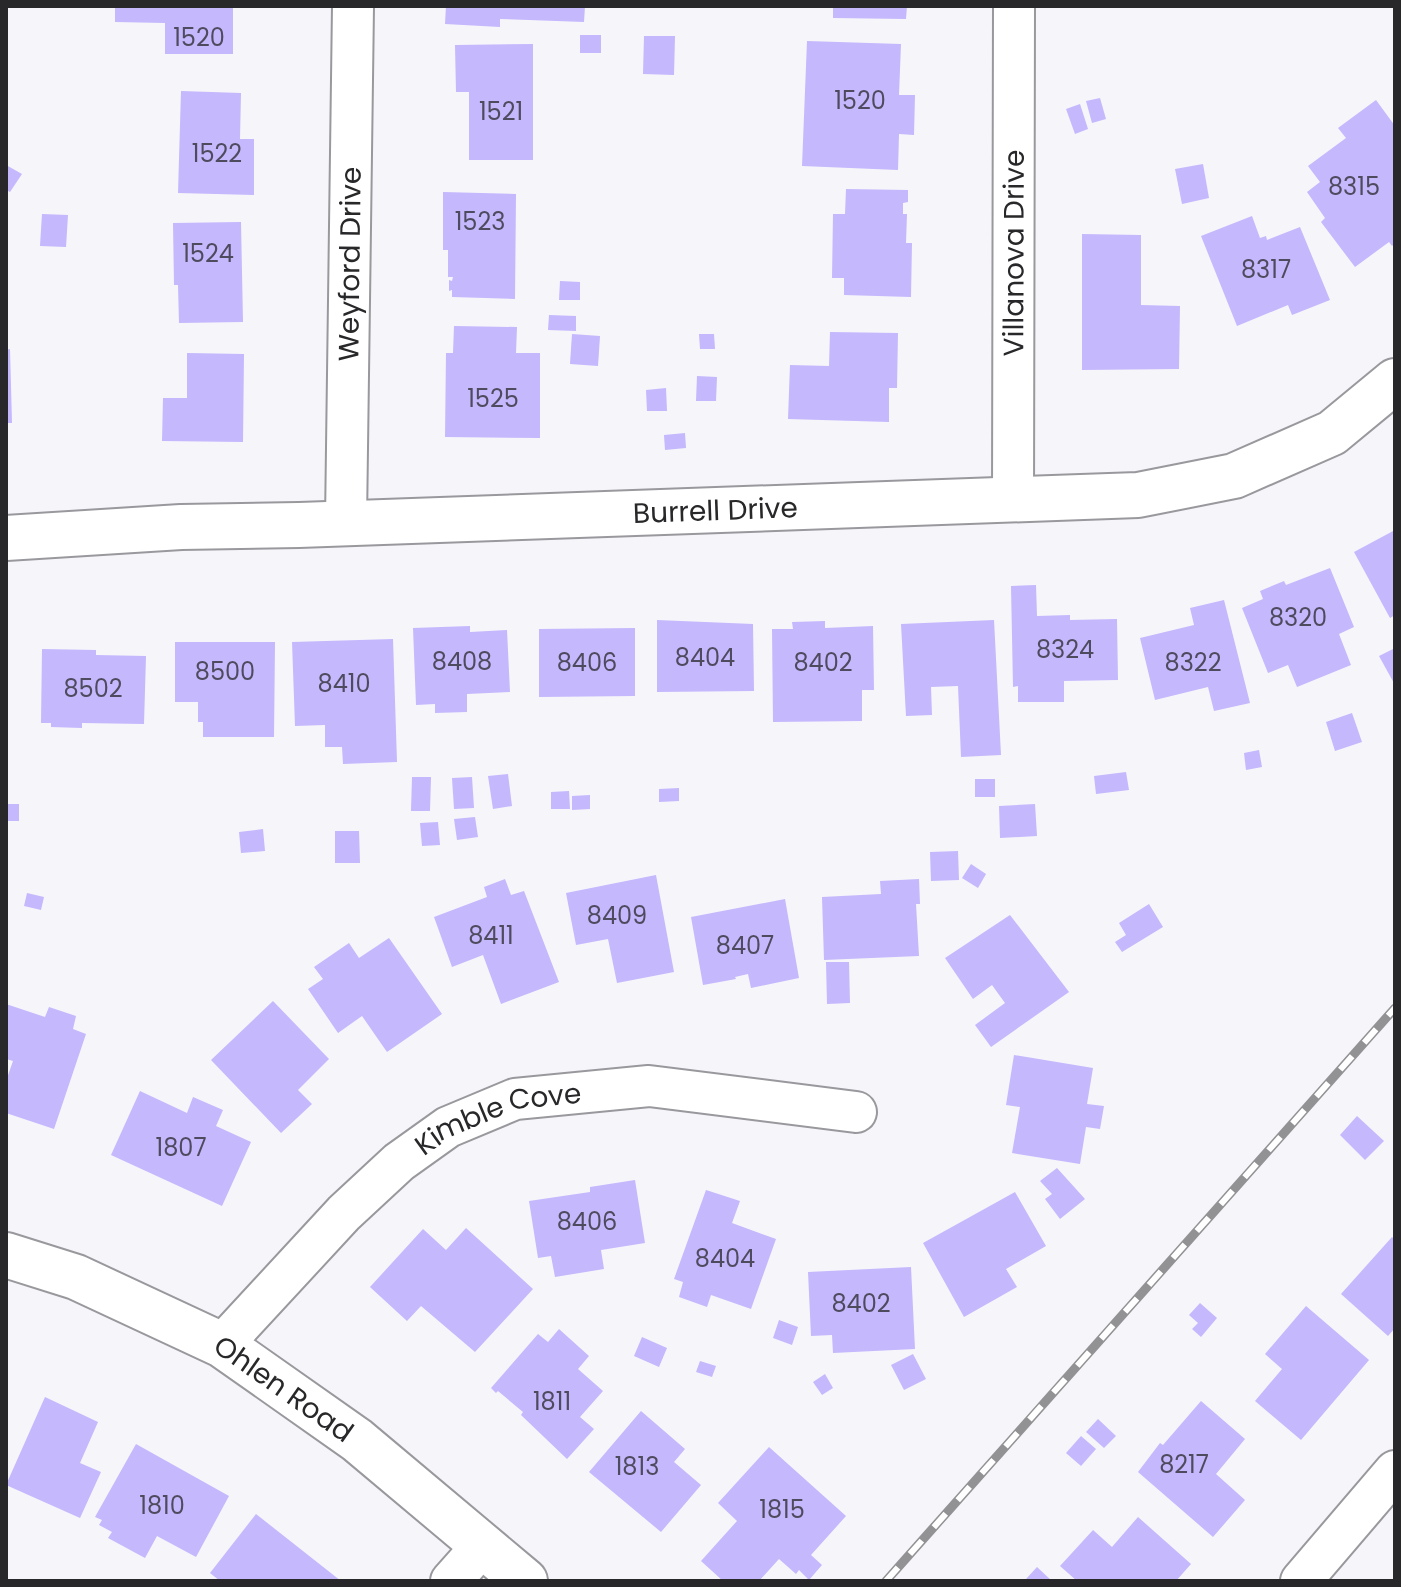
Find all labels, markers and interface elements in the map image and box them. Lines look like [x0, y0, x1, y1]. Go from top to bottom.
house number: 1520 [173, 21, 225, 54]
house number: 1520 [834, 84, 886, 117]
house number: 1521 [479, 95, 523, 128]
house number: 1522 [192, 137, 242, 170]
street label: Villanova Drive [994, 150, 1034, 356]
street label: Weyford Drive [329, 166, 371, 362]
house number: 8315 [1328, 170, 1380, 203]
house number: 1523 [455, 205, 505, 238]
house number: 1524 [182, 237, 234, 270]
house number: 8317 [1241, 253, 1291, 286]
house number: 1525 [467, 382, 519, 415]
street label: Burrell Drive [632, 488, 798, 533]
house number: 8320 [1269, 601, 1327, 634]
house number: 8324 [1036, 633, 1094, 666]
house number: 8404 [675, 641, 735, 674]
house number: 8408 [432, 645, 492, 678]
house number: 8406 [557, 646, 617, 679]
house number: 8402 [793, 646, 853, 679]
house number: 8322 [1165, 646, 1221, 679]
house number: 8500 [195, 655, 255, 688]
house number: 8410 [318, 667, 371, 700]
house number: 8502 [63, 672, 123, 705]
house number: 8409 [587, 899, 647, 932]
house number: 8411 [468, 919, 514, 952]
house number: 8407 [716, 929, 774, 962]
street label: Kimble Cove [407, 1074, 583, 1165]
house number: 1807 [156, 1131, 207, 1164]
house number: 8406 [557, 1205, 617, 1238]
house number: 8404 [695, 1242, 755, 1275]
house number: 8402 [831, 1287, 891, 1320]
street label: Ohlen Road [206, 1326, 361, 1452]
house number: 1811 [533, 1385, 571, 1418]
house number: 8217 [1159, 1448, 1209, 1481]
house number: 1813 [615, 1450, 659, 1483]
house number: 1810 [139, 1489, 185, 1522]
house number: 1815 [759, 1493, 805, 1526]

